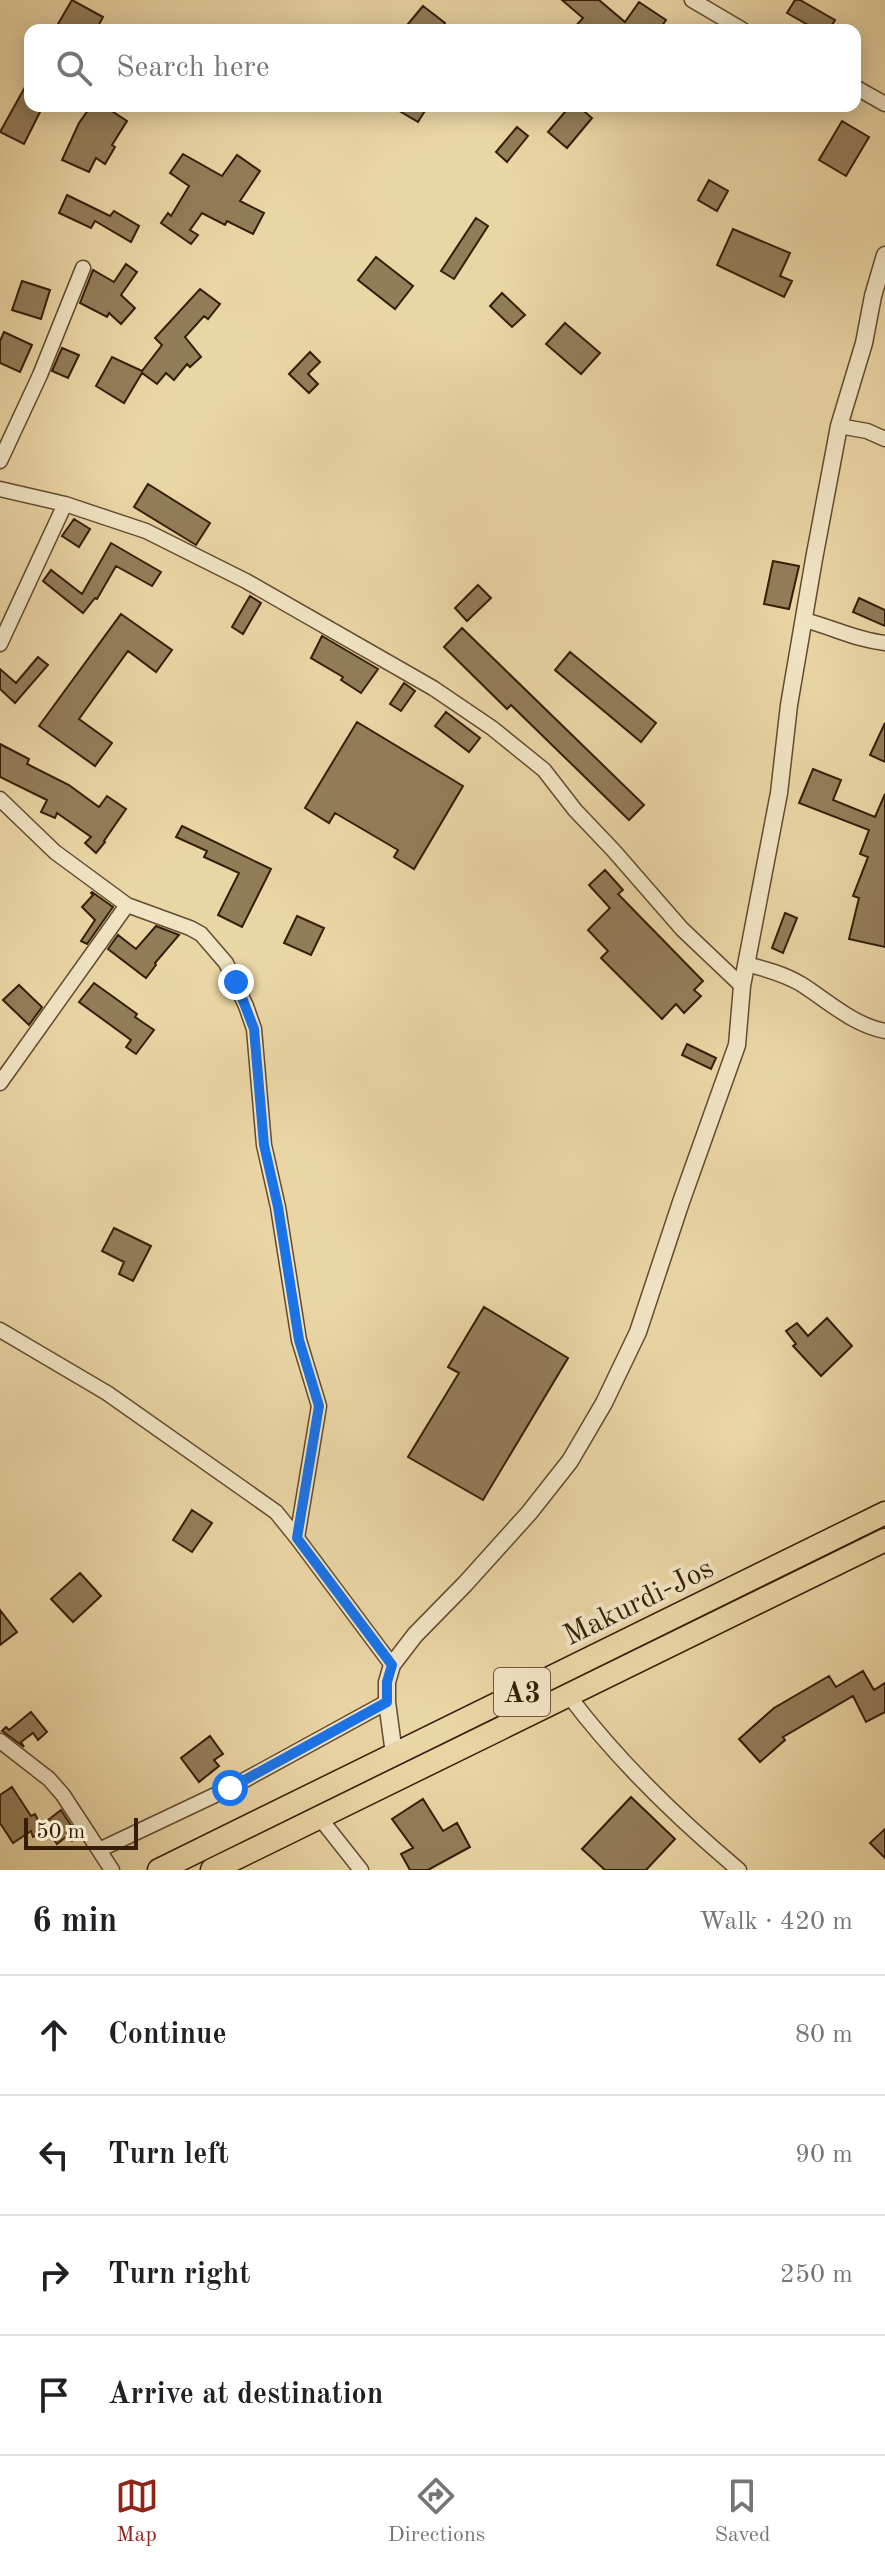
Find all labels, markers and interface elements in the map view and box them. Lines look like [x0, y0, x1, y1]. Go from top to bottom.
search box [24, 24, 861, 112]
icon: search [52, 46, 96, 90]
text: Search here [116, 53, 270, 83]
route end [218, 964, 254, 1000]
street label: Makurdi-Jos [559, 1554, 719, 1652]
road number: A3 [494, 1668, 550, 1716]
route start [212, 1770, 248, 1806]
scale bar [24, 1814, 138, 1850]
text: 50 m [36, 1821, 85, 1843]
text: 6 min [32, 1905, 117, 1939]
text: Walk · 420 m [699, 1909, 853, 1935]
icon: ahead [32, 2013, 76, 2057]
text: Continue [108, 2020, 227, 2050]
text: 80 m [795, 2022, 853, 2048]
icon: left [32, 2133, 76, 2177]
text: Turn left [108, 2140, 229, 2170]
text: 90 m [795, 2142, 853, 2168]
icon: right [32, 2253, 76, 2297]
text: Turn right [108, 2260, 250, 2290]
text: 250 m [780, 2262, 853, 2288]
icon: arrive [32, 2373, 76, 2417]
text: Arrive at destination [108, 2380, 383, 2410]
tab: Map [115, 2474, 159, 2549]
tab: Directions [388, 2474, 485, 2549]
tab: Saved [714, 2474, 770, 2549]

